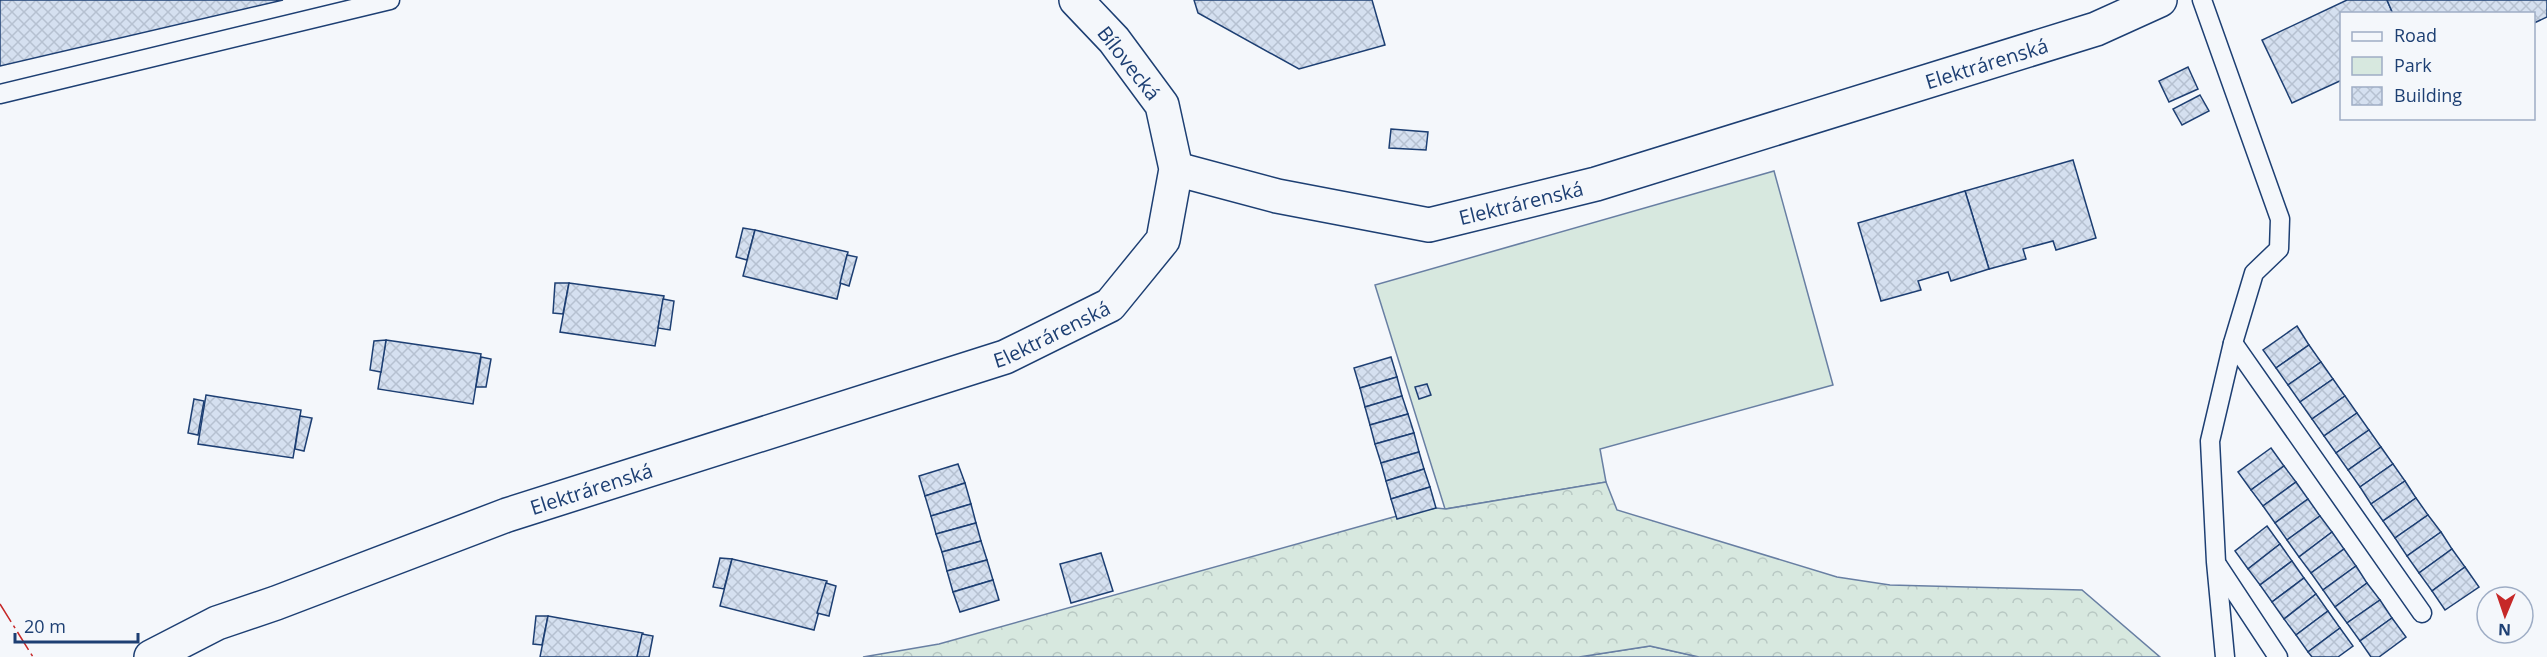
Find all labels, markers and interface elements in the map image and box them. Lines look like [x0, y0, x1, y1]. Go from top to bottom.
legend [2340, 12, 2535, 120]
street label: Bílovecká [1091, 20, 1167, 106]
text: Road [2394, 23, 2437, 47]
street label: Elektrárenská [1922, 31, 2051, 95]
text: Park [2394, 53, 2432, 77]
text: Building [2394, 83, 2462, 107]
street label: Elektrárenská [1456, 174, 1586, 231]
street label: Elektrárenská [990, 294, 1114, 373]
street label: Elektrárenská [526, 456, 656, 520]
north arrow [2475, 585, 2535, 645]
scale bar [15, 606, 138, 644]
text: 20 m [24, 614, 66, 638]
text: N [2498, 619, 2511, 641]

